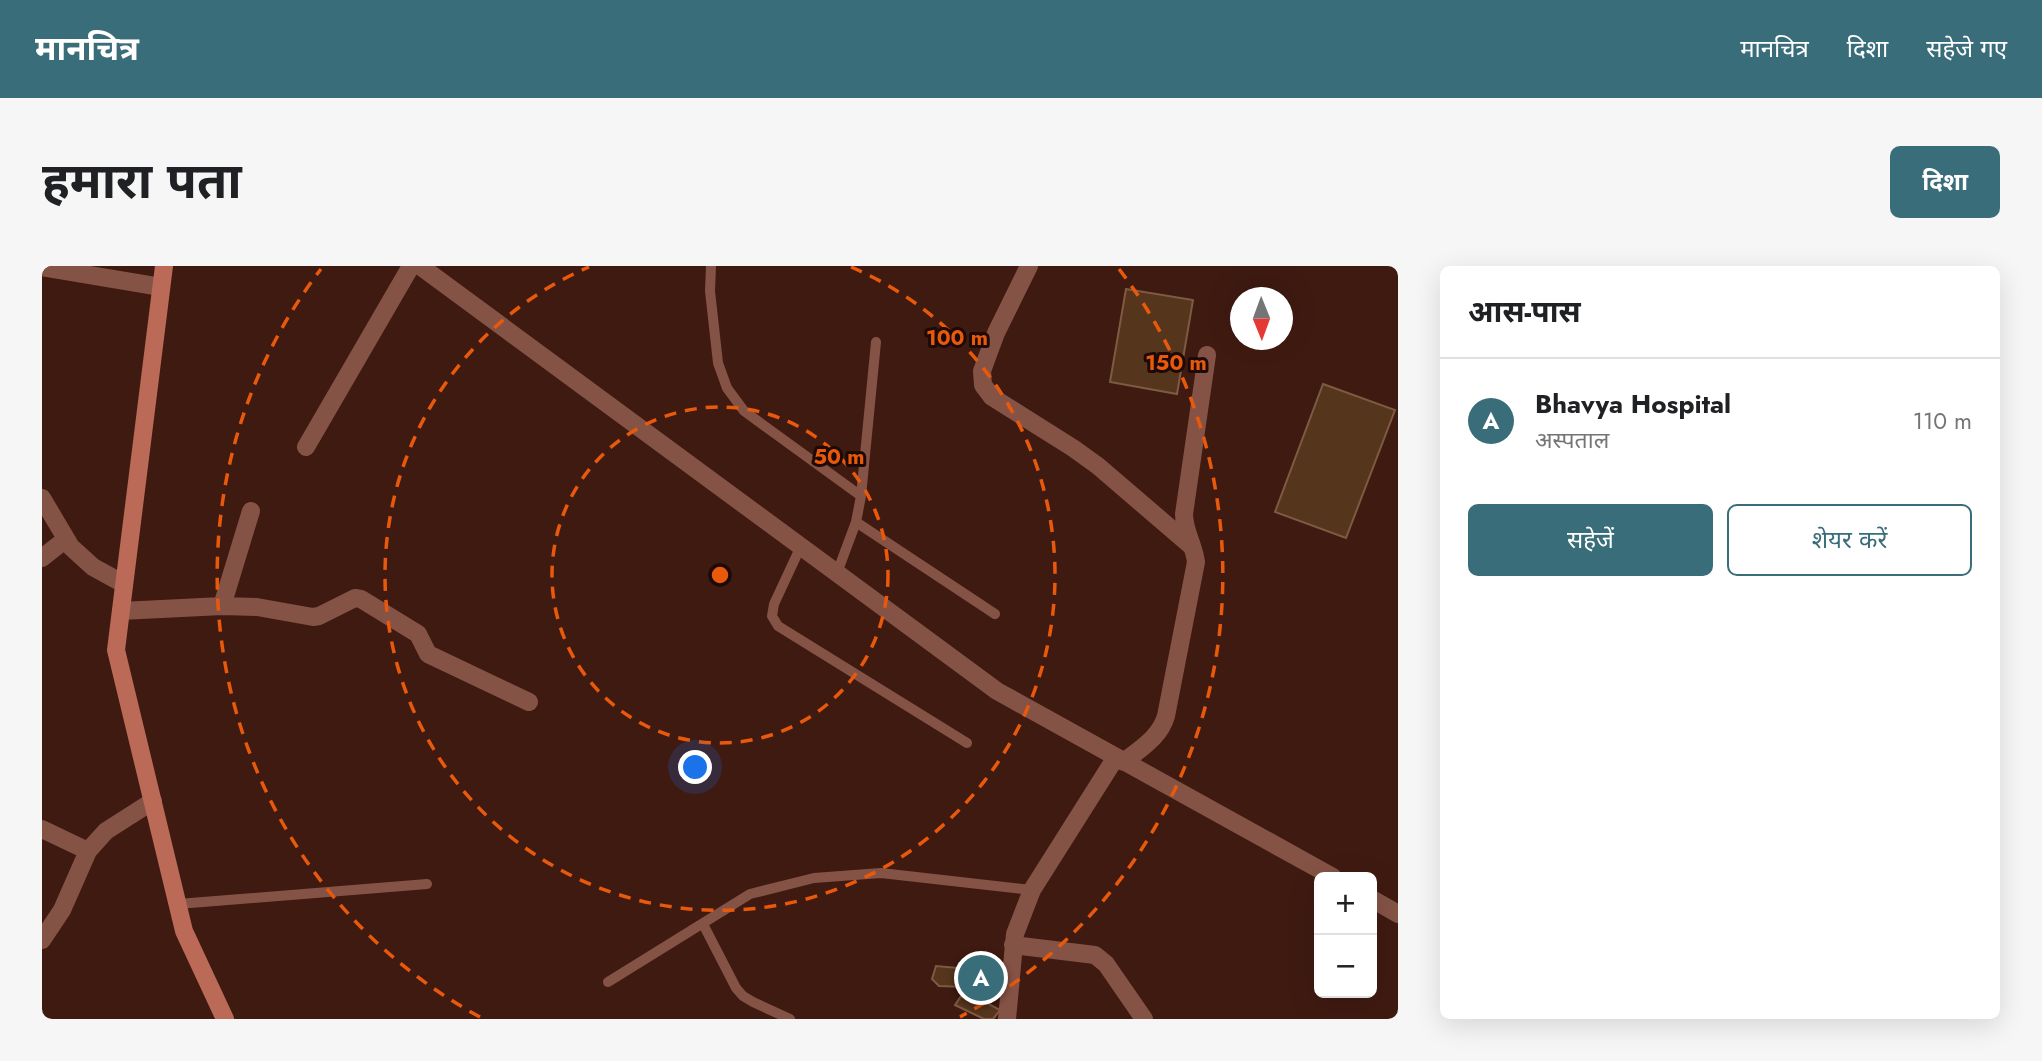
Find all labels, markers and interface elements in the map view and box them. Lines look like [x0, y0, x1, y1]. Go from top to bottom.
text: मानचित्र [35, 25, 139, 72]
text: मानचित्र [1740, 31, 1809, 66]
text: दिशा [1847, 31, 1888, 66]
text: सहेजे गए [1926, 31, 2007, 66]
text: हमारा पता [42, 146, 242, 216]
button: दिशा [1890, 146, 2000, 218]
north arrow [1230, 287, 1293, 350]
text: आस-पास [1468, 290, 1581, 333]
text: 100 m [926, 323, 988, 353]
text: 150 m [1145, 348, 1207, 378]
text: Bhavya Hospital [1535, 385, 1731, 423]
text: A [1483, 404, 1499, 438]
text: 110 m [1913, 404, 1972, 438]
text: अस्पताल [1535, 423, 1609, 457]
text: 50 m [814, 442, 864, 472]
button: सहेजें [1468, 504, 1713, 576]
button: शेयर करें [1727, 504, 1972, 576]
centre of rings [708, 563, 732, 587]
your location [678, 750, 712, 784]
map controls [1314, 872, 1377, 998]
button: + [1314, 872, 1377, 935]
button: − [1314, 935, 1377, 998]
pin: A [958, 952, 1004, 1004]

